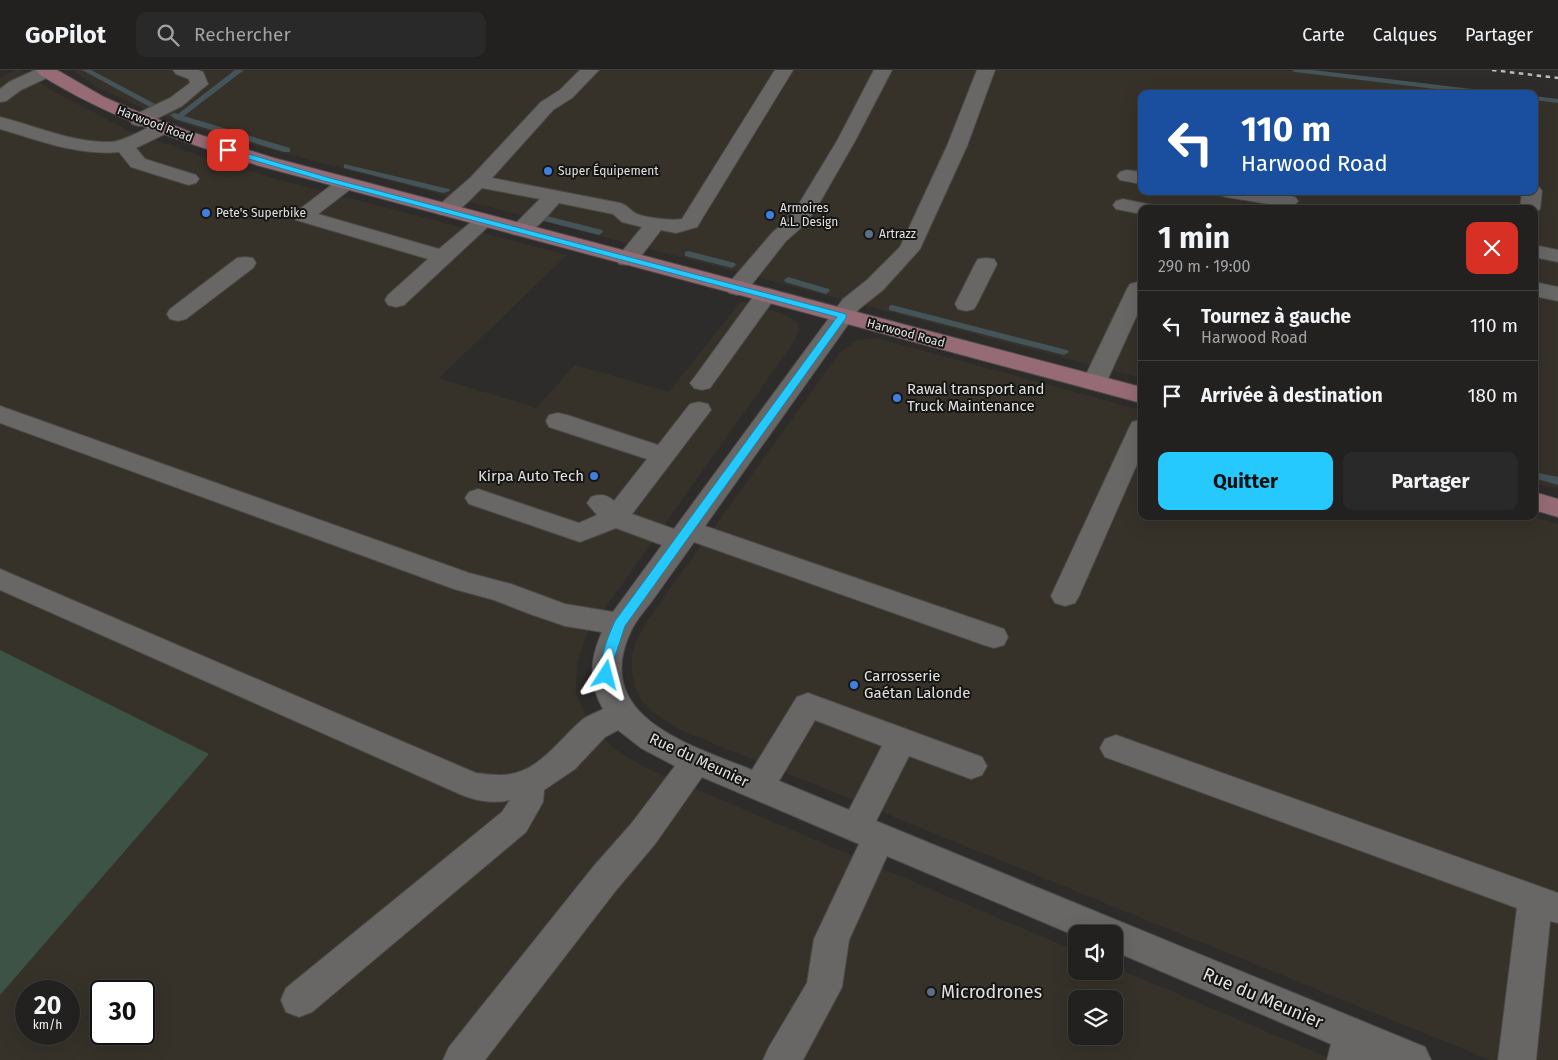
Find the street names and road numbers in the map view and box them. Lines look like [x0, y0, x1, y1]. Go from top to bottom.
street label: Harwood Road [115, 103, 195, 145]
street label: Harwood Road [866, 316, 946, 350]
street label: Rue du Meunier [647, 729, 752, 791]
street label: Rue du Meunier [1199, 963, 1327, 1033]

